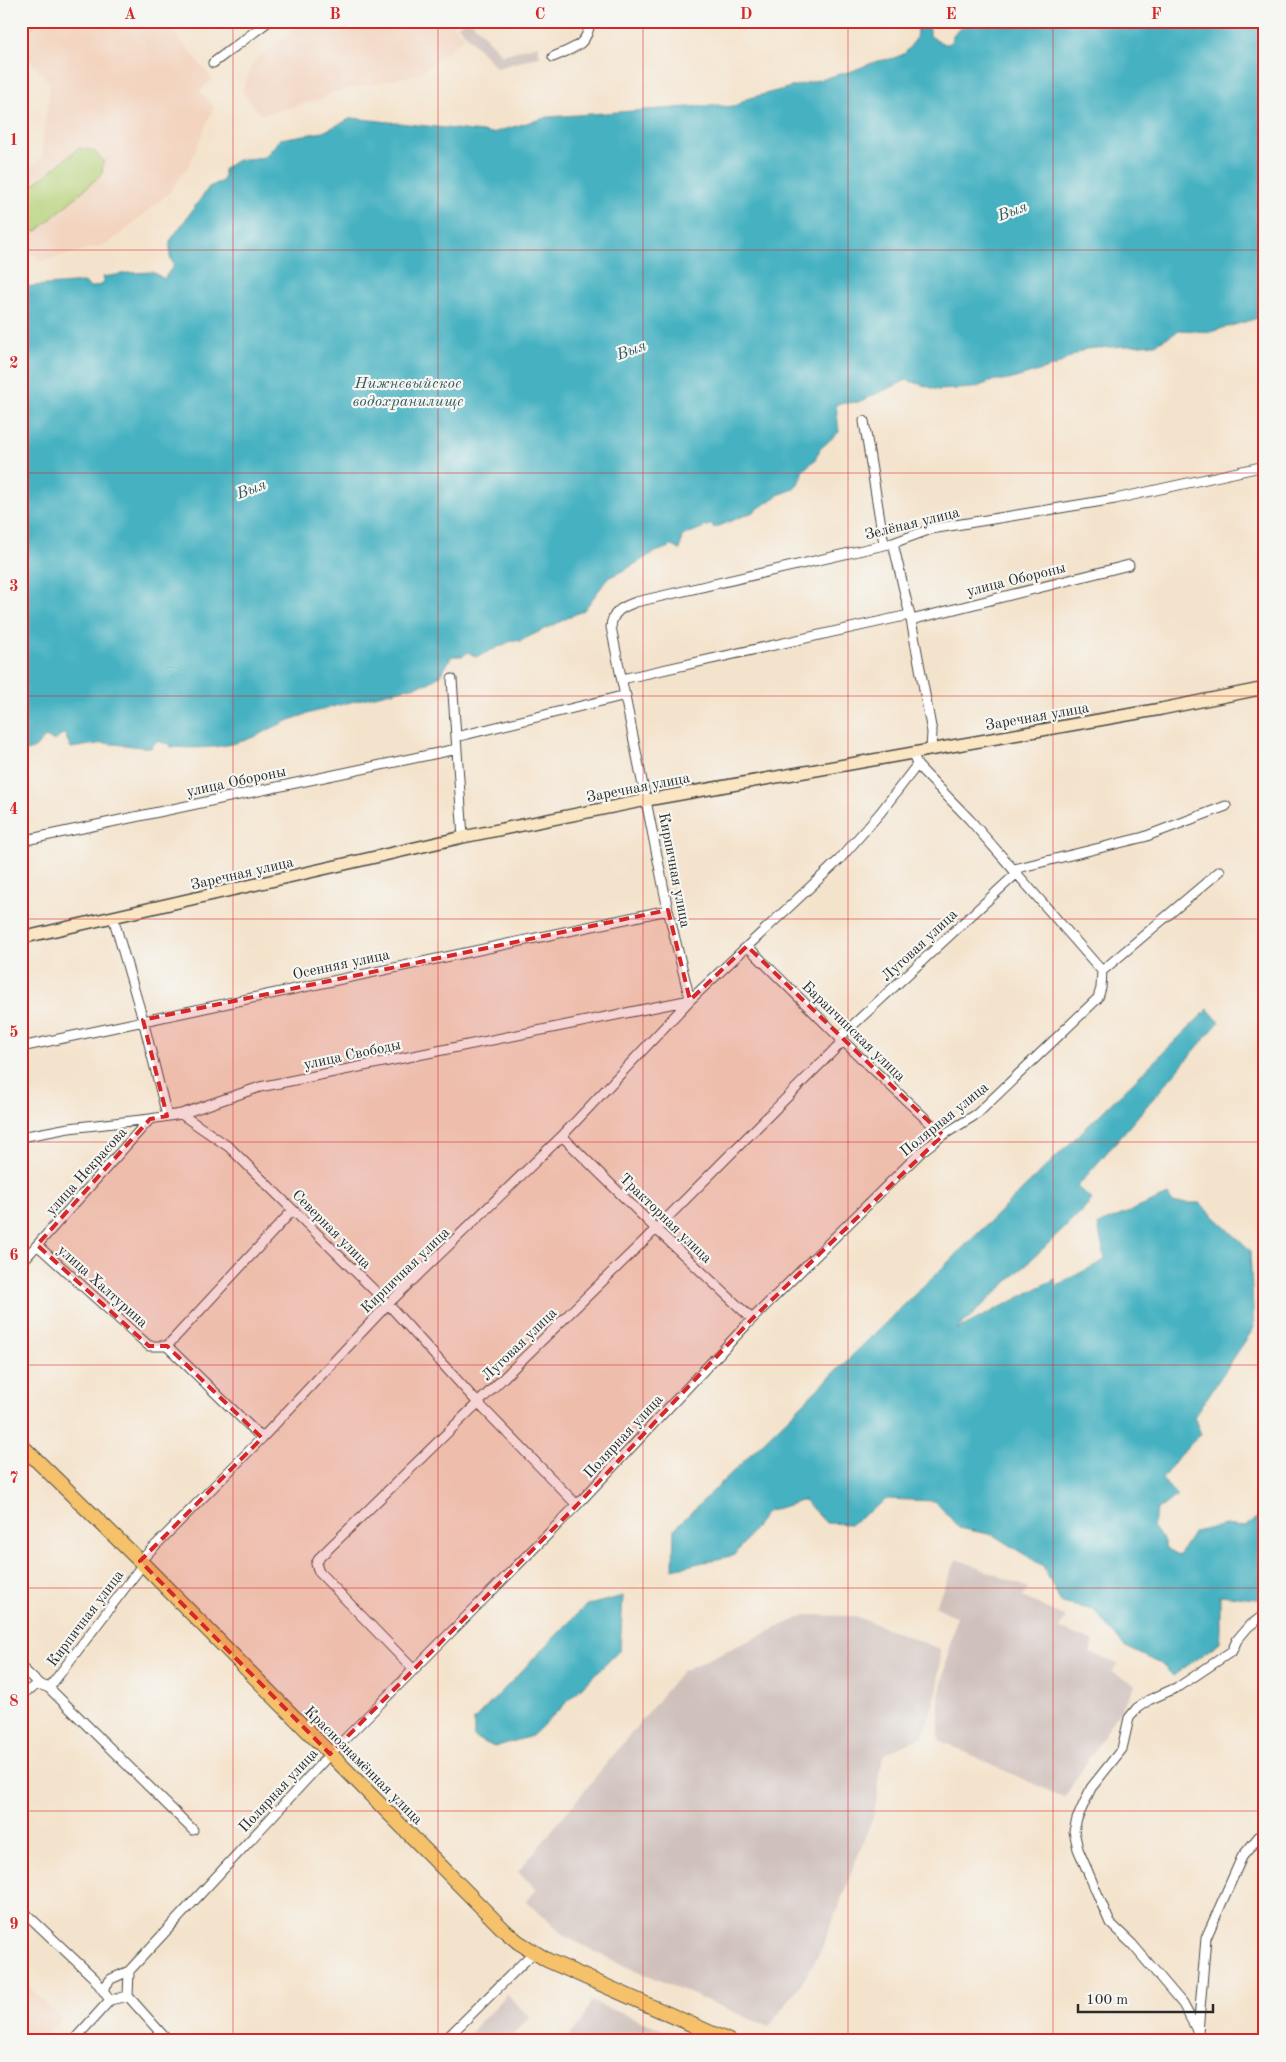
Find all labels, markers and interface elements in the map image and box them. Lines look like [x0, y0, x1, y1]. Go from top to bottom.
text: A [124, 7, 136, 23]
text: B [329, 7, 341, 23]
text: C [535, 7, 545, 23]
text: D [740, 7, 752, 23]
text: E [945, 7, 957, 23]
text: F [1151, 7, 1162, 23]
text: 1 [9, 133, 19, 149]
water label: Выя [995, 199, 1030, 225]
water label: Выя [614, 338, 649, 364]
text: 2 [9, 356, 19, 372]
water label: Нижневыйское водохранилище [353, 376, 464, 410]
water label: Выя [234, 477, 269, 503]
street label: Зелёная улица [864, 505, 962, 543]
street label: улица Обороны [965, 561, 1067, 600]
text: 3 [9, 579, 19, 595]
street label: Заречная улица [984, 701, 1091, 734]
street label: улица Обороны [185, 765, 288, 800]
street label: Заречная улица [585, 771, 692, 806]
text: 4 [9, 802, 19, 818]
street label: Кирпичная улица [655, 812, 692, 929]
street label: Заречная улица [190, 855, 296, 894]
street label: Луговая улица [879, 907, 961, 985]
street label: Осенняя улица [292, 948, 392, 983]
street label: Баранчинская улица [798, 979, 908, 1085]
text: 5 [9, 1025, 19, 1041]
street label: улица Свободы [302, 1038, 402, 1073]
street label: Полярная улица [898, 1080, 992, 1160]
street label: улица Некрасова [44, 1125, 131, 1219]
street label: Тракторная улица [616, 1171, 714, 1267]
street label: Северная улица [289, 1188, 374, 1273]
street label: Кирпичная улица [359, 1225, 454, 1317]
street label: улица Халтурина [54, 1243, 150, 1332]
text: 6 [9, 1248, 19, 1264]
street label: Луговая улица [480, 1305, 561, 1384]
street label: Полярная улица [582, 1392, 667, 1482]
text: 7 [9, 1471, 19, 1487]
street label: Кирпичная улица [45, 1567, 128, 1670]
text: 8 [9, 1694, 19, 1710]
street label: Краснознамённая улица [301, 1704, 425, 1828]
street label: Полярная улица [237, 1746, 322, 1836]
text: 9 [9, 1917, 19, 1933]
scale bar [1078, 1982, 1214, 2014]
text: 100 m [1086, 1993, 1128, 2008]

